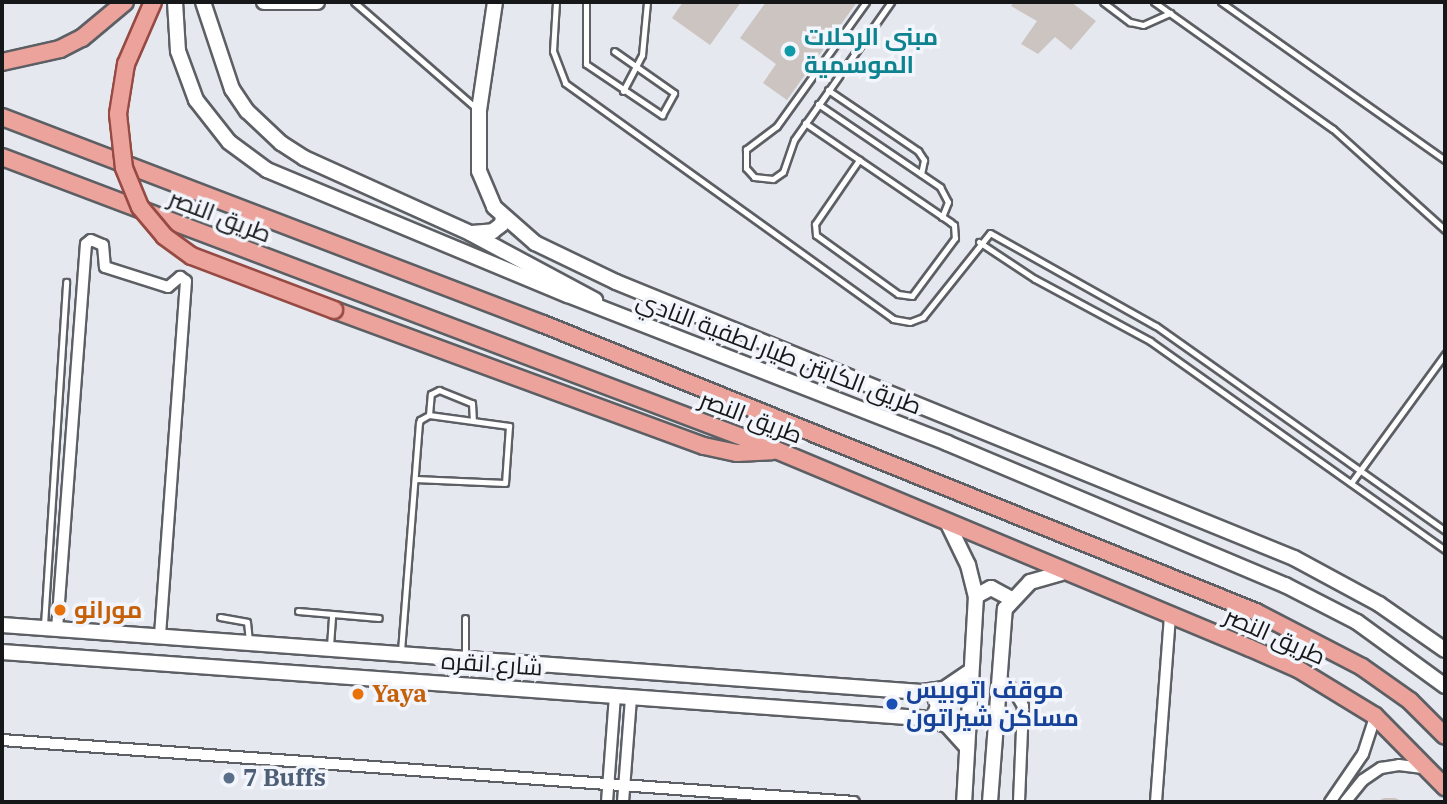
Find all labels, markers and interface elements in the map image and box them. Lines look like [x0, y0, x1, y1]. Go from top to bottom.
place label: مبنى الرحلات الموسمية [804, 23, 938, 79]
marker: مبنى الرحلات الموسمية [782, 43, 798, 59]
street label: طريق النصر [165, 183, 275, 249]
street label: طريق الكابتن طيار لطفية النادي [633, 285, 925, 421]
street label: طريق النصر [696, 384, 806, 450]
place label: مورانو [74, 596, 142, 624]
street label: طريق النصر [1220, 601, 1330, 671]
marker: مورانو [52, 602, 68, 618]
street label: شارع انقره [440, 646, 544, 682]
place label: موقف اتوبيس مساكن شيراتون [906, 676, 1079, 732]
place label: Yaya [372, 680, 427, 708]
marker: Yaya [350, 686, 366, 702]
marker: موقف اتوبيس مساكن شيراتون [884, 696, 900, 712]
place label: 7 Buffs [243, 764, 326, 792]
marker: 7 Buffs [221, 770, 237, 786]

